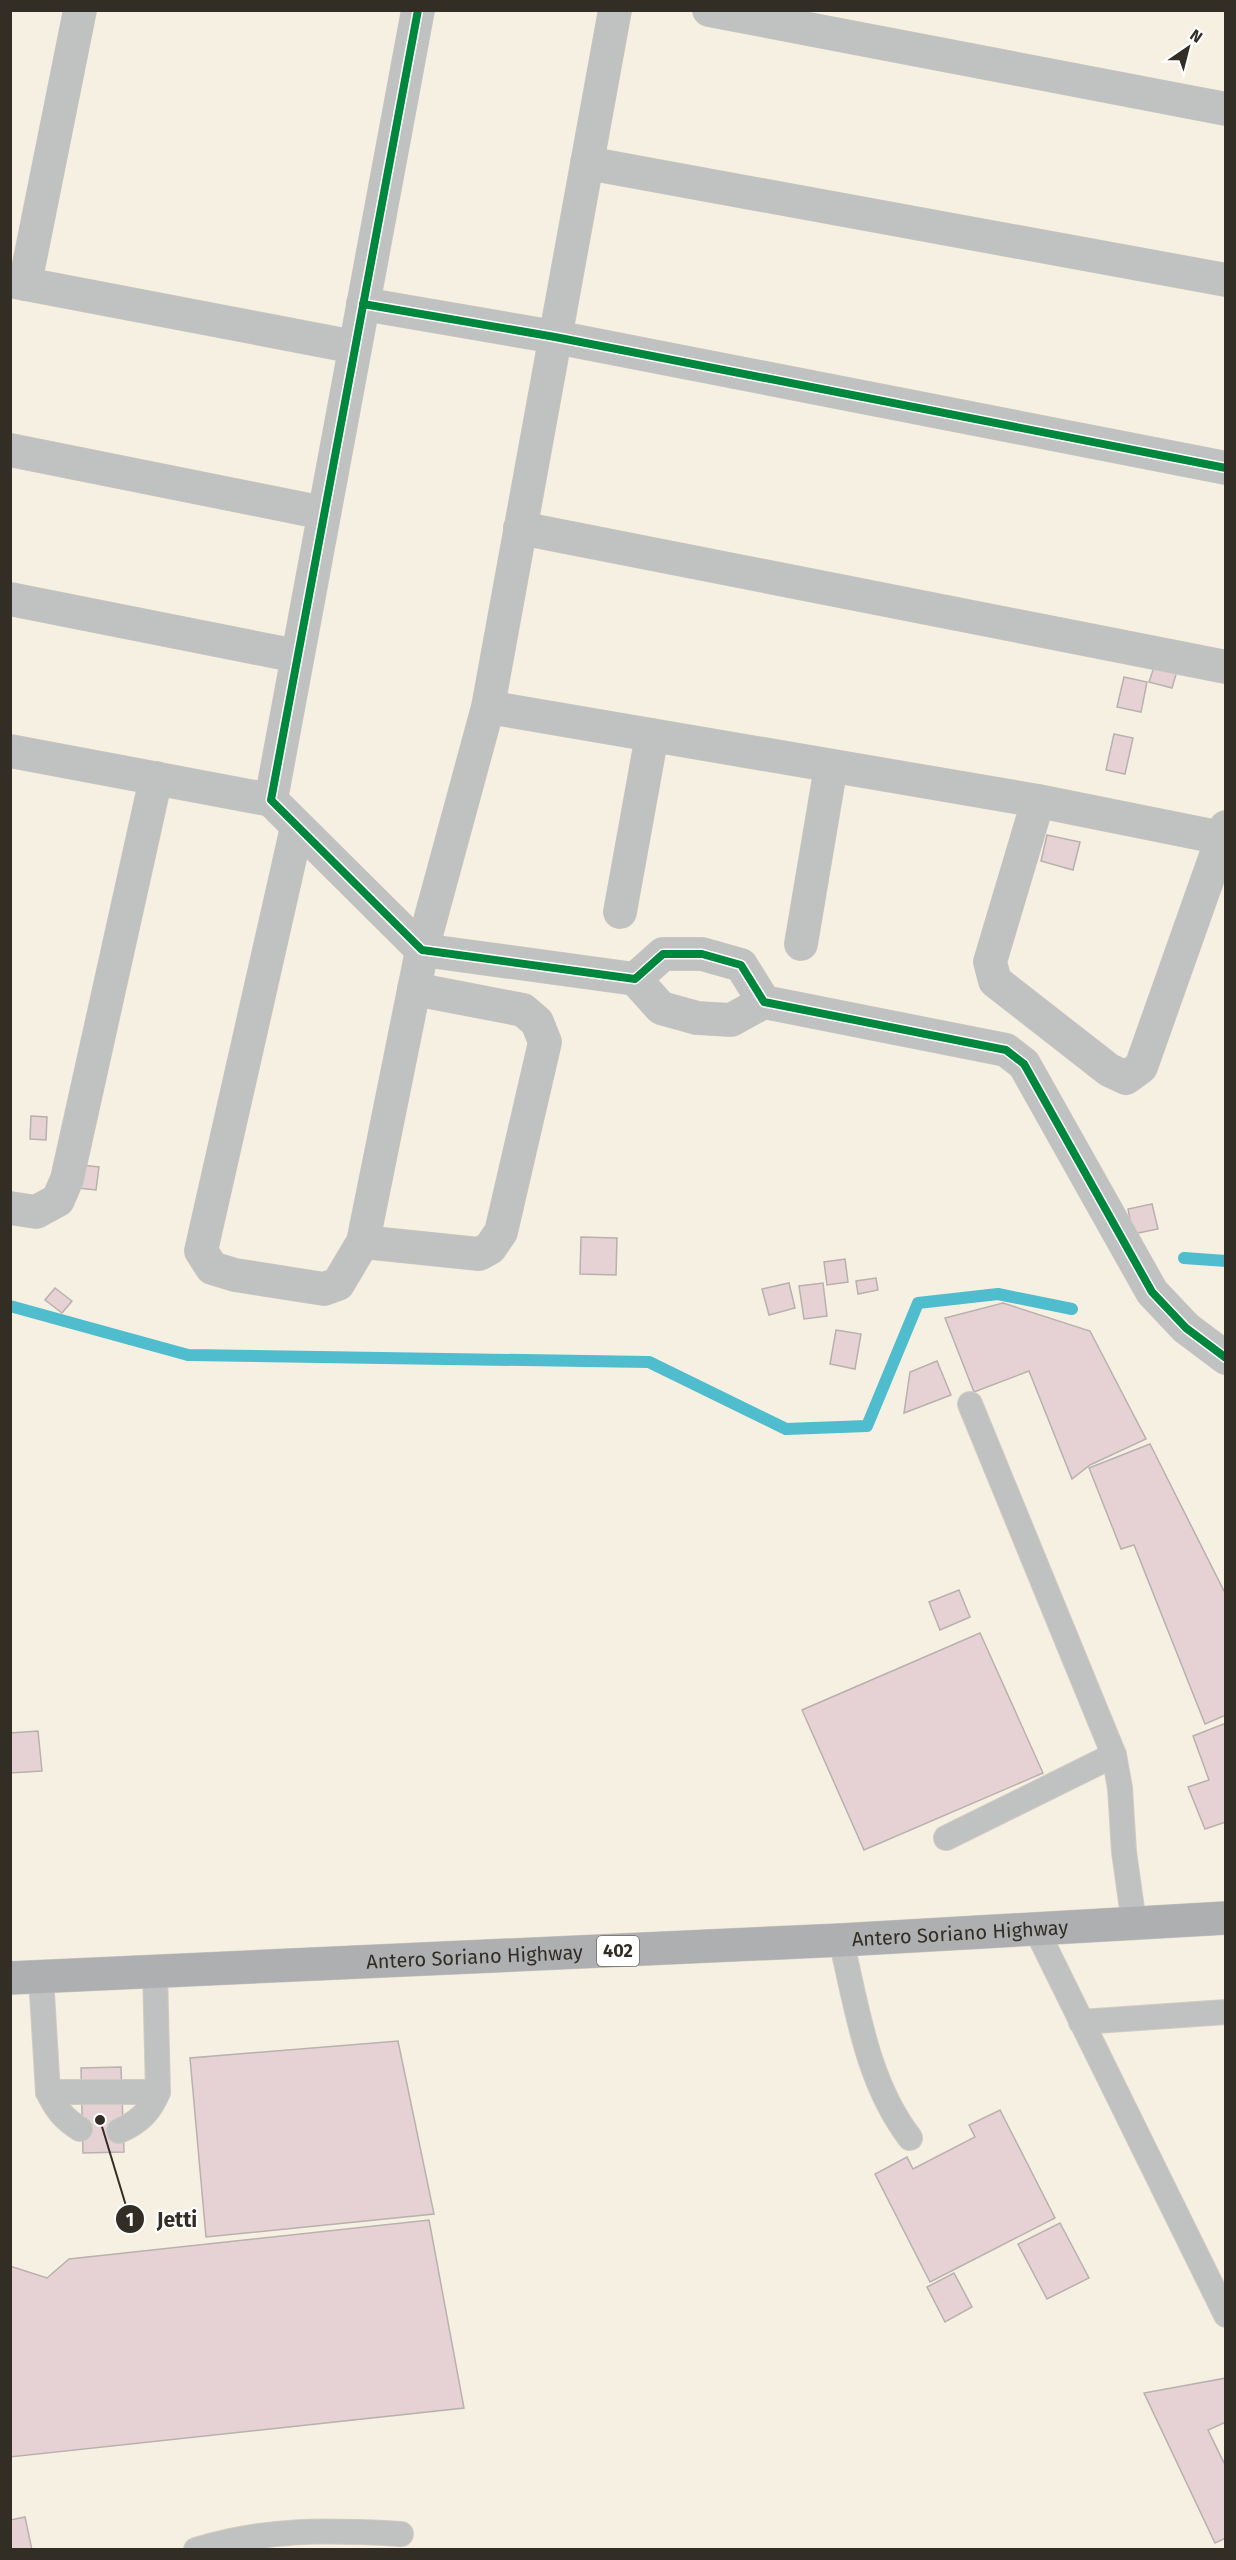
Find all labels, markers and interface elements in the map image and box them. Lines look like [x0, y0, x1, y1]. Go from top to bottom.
north arrow [1158, 18, 1218, 78]
text: N [1187, 25, 1206, 47]
street label: Antero Soriano Highway [851, 1915, 1069, 1951]
road number: 402 [597, 1936, 639, 1966]
street label: Antero Soriano Highway [366, 1940, 583, 1974]
callout: Jetti [115, 2200, 209, 2239]
text: Jetti [156, 2207, 197, 2233]
text: 1 [126, 2209, 134, 2231]

